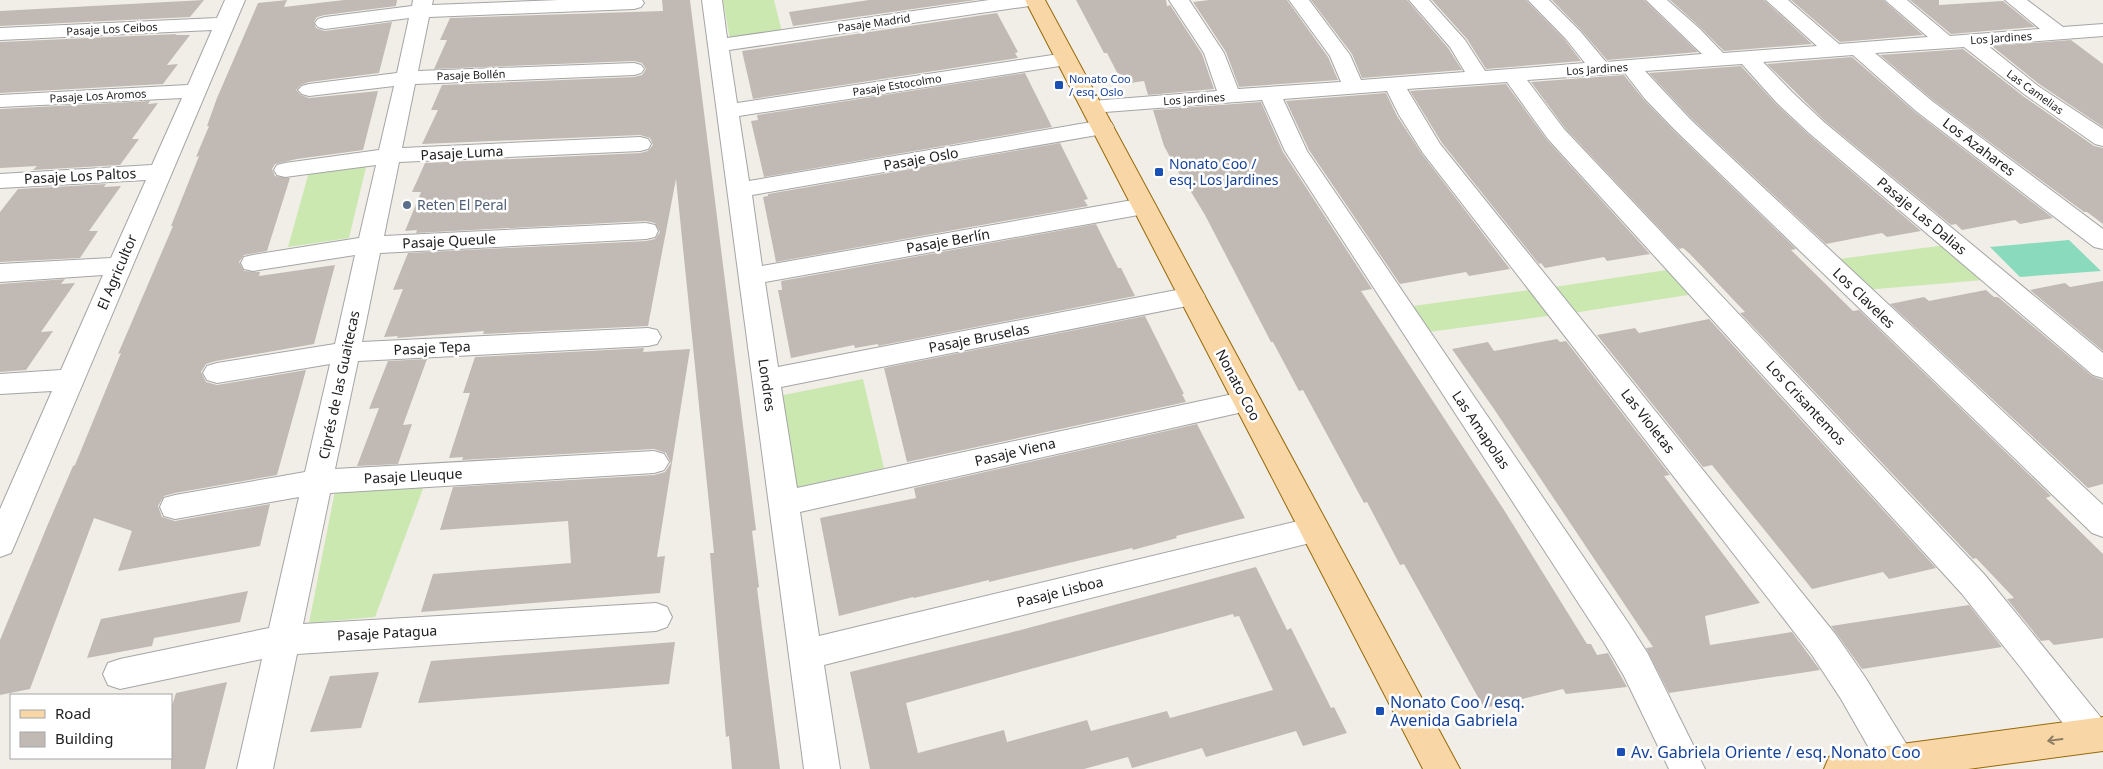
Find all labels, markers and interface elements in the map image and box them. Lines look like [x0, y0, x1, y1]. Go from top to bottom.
street label: Pasaje Madrid [837, 10, 911, 35]
street label: Pasaje Los Ceibos [66, 19, 158, 38]
street label: Los Jardines [1970, 28, 2032, 47]
street label: Los Jardines [1566, 59, 1628, 78]
street label: Pasaje Bollén [436, 66, 506, 83]
street label: Las Camelias [2004, 66, 2067, 117]
street label: Pasaje Estocolmo [851, 70, 943, 99]
place label: Nonato Coo / esq. Oslo [1069, 71, 1131, 99]
marker: Nonato Coo / esq. Oslo [1053, 79, 1065, 91]
street label: Pasaje Los Aromos [49, 85, 147, 106]
street label: Los Jardines [1163, 89, 1225, 108]
street label: Los Azahares [1939, 113, 2020, 180]
street label: Pasaje Luma [420, 141, 504, 164]
street label: Pasaje Oslo [882, 143, 960, 174]
place label: Nonato Coo / esq. Los Jardines [1169, 154, 1279, 189]
street label: Pasaje Los Paltos [23, 163, 137, 188]
marker: Nonato Coo / esq. Los Jardines [1153, 166, 1165, 178]
street label: Pasaje Las Dalias [1874, 173, 1971, 259]
place label: Reten El Peral [417, 195, 507, 214]
marker: Reten El Peral [401, 199, 413, 211]
street label: Pasaje Berlín [905, 224, 991, 257]
street label: Pasaje Queule [402, 229, 496, 252]
street label: El Agricultor [92, 231, 141, 312]
street label: Los Claveles [1829, 263, 1900, 332]
street label: Ciprés de las Guaitecas [313, 309, 364, 461]
street label: Pasaje Bruselas [927, 318, 1031, 357]
street label: Pasaje Tepa [393, 336, 471, 359]
street label: Nonato Coo [1212, 346, 1265, 424]
street label: Los Crisantemos [1762, 356, 1851, 449]
street label: Londres [754, 357, 781, 413]
street label: Las Violetas [1617, 384, 1680, 457]
street label: Las Amapolas [1448, 387, 1515, 473]
street label: Pasaje Viena [973, 433, 1057, 470]
street label: Pasaje Lleuque [363, 463, 463, 488]
street label: Pasaje Lisboa [1015, 572, 1105, 611]
street label: Pasaje Patagua [336, 620, 438, 645]
place label: Nonato Coo / esq. Avenida Gabriela [1390, 691, 1525, 731]
legend [10, 694, 172, 759]
text: Road [55, 703, 91, 723]
marker: Nonato Coo / esq. Avenida Gabriela [1374, 705, 1386, 717]
text: Building [55, 728, 113, 748]
one-way arrow [2047, 736, 2063, 746]
place label: Av. Gabriela Oriente / esq. Nonato Coo [1631, 741, 1921, 763]
marker: Av. Gabriela Oriente / esq. Nonato Coo [1615, 746, 1627, 758]

